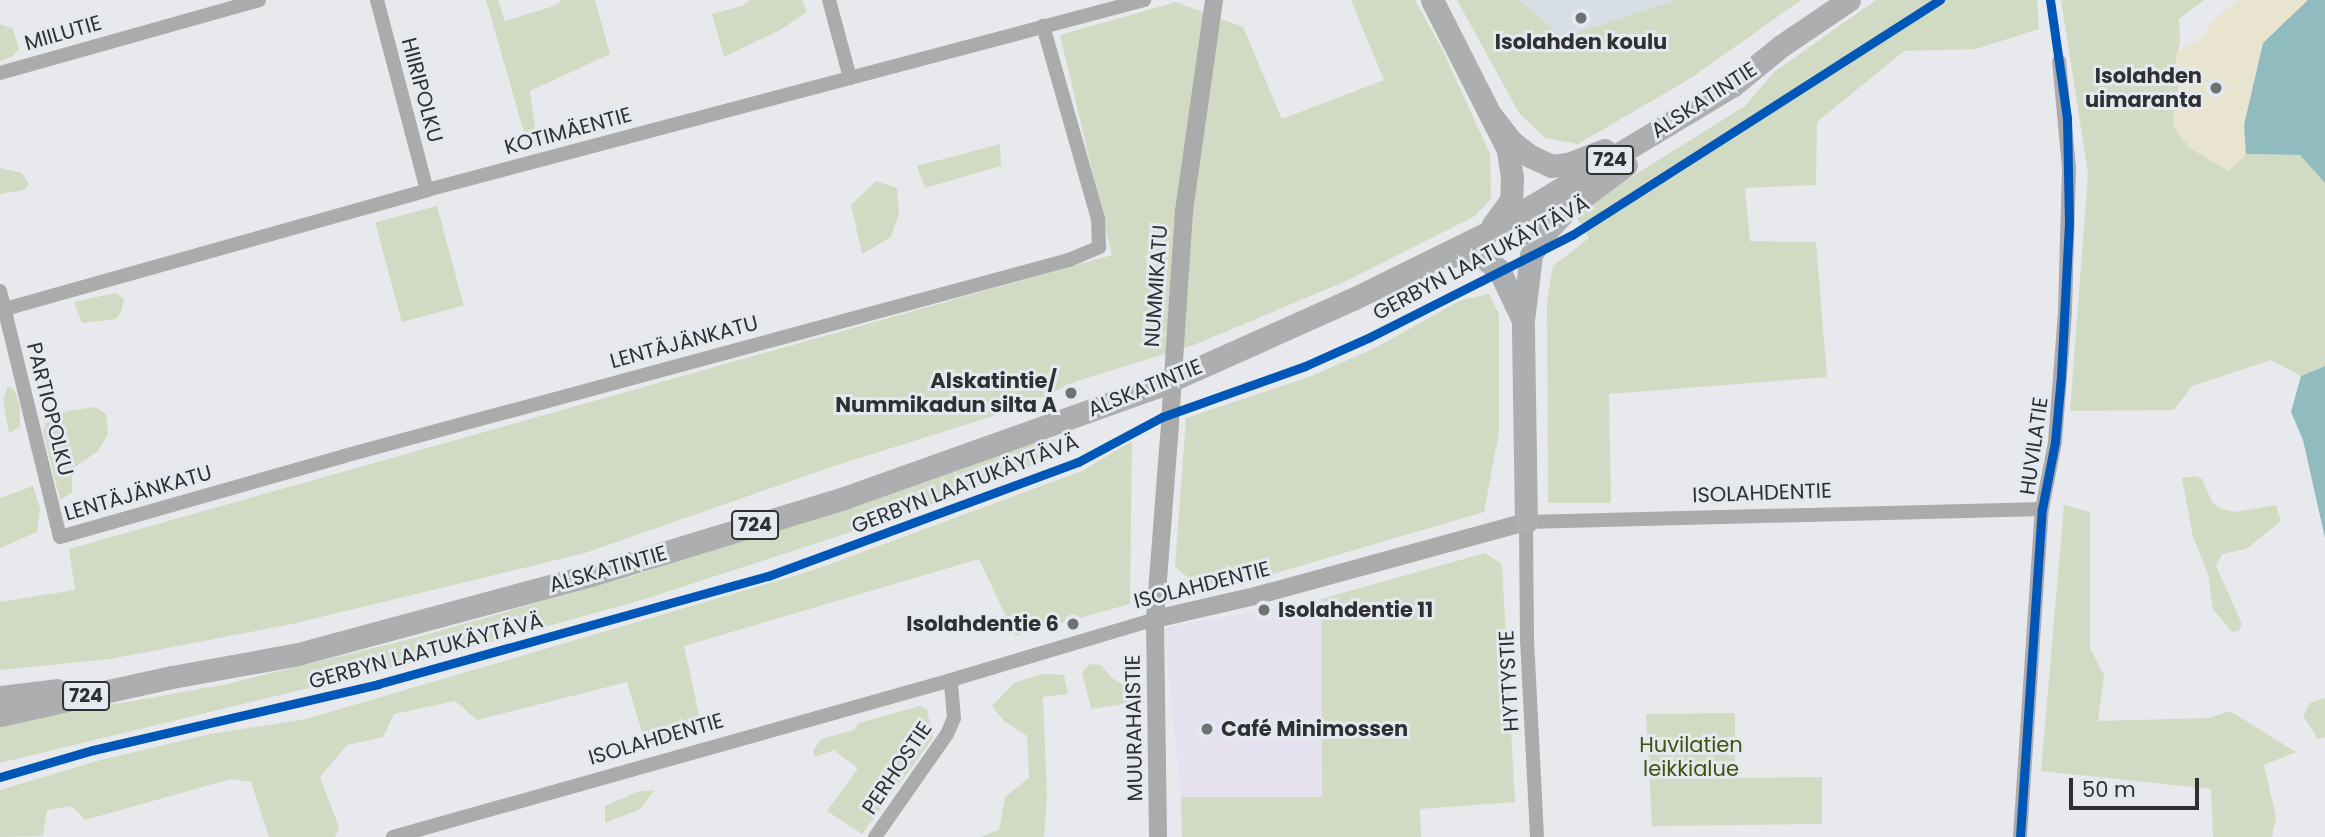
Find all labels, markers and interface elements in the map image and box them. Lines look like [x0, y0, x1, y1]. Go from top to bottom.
street label: MIILUTIE [22, 10, 104, 56]
marker: Isolahden koulu [1573, 10, 1589, 26]
place label: Isolahden koulu [1495, 29, 1667, 55]
street label: HIIRIPOLKU [396, 35, 448, 145]
street label: ALSKATINTIE [1646, 57, 1762, 143]
place label: Isolahden uimaranta [2085, 63, 2202, 113]
marker: Isolahden uimaranta [2208, 80, 2224, 96]
street label: KOTIMÄENTIE [502, 102, 634, 160]
road number: 724 [1586, 144, 1634, 176]
street label: GERBYN LAATUKÄYTÄVÄ [1369, 190, 1593, 326]
street label: NUMMIKATU [1139, 224, 1173, 348]
street label: LENTÄJÄNKATU [607, 310, 761, 374]
street label: PARTIOPOLKU [21, 340, 79, 478]
street label: ALSKATINTIE [1084, 354, 1206, 422]
place label: Alskatintie/ Nummikadun silta A [835, 368, 1057, 418]
marker: Alskatintie/ Nummikadun silta A [1063, 385, 1079, 401]
street label: HUVILATIE [2015, 395, 2053, 497]
street label: GERBYN LAATUKÄYTÄVÄ [848, 429, 1082, 539]
street label: LENTÄJÄNKATU [61, 460, 215, 526]
street label: ISOLAHDENTIE [1692, 478, 1832, 508]
road number: 724 [730, 510, 780, 540]
street label: ALSKATINTIE [546, 540, 670, 598]
street label: ISOLAHDENTIE [1131, 556, 1273, 614]
place label: Isolahdentie 11 [1278, 597, 1433, 623]
marker: Isolahdentie 11 [1256, 602, 1272, 618]
street label: GERBYN LAATUKÄYTÄVÄ [306, 608, 546, 694]
place label: Isolahdentie 6 [906, 611, 1059, 637]
marker: Isolahdentie 6 [1065, 616, 1081, 632]
street label: HYTTYSTIE [1494, 630, 1524, 732]
street label: MUURAHAISTIE [1120, 654, 1148, 802]
road number: 724 [62, 680, 110, 712]
street label: ISOLAHDENTIE [586, 708, 726, 770]
place label: Café Minimossen [1221, 716, 1408, 742]
street label: PERHOSTIE [857, 717, 937, 819]
marker: Café Minimossen [1199, 721, 1215, 737]
park label: Huvilatien leikkialue [1639, 732, 1743, 782]
scale bar [2073, 764, 2202, 808]
text: 50 m [2082, 775, 2136, 804]

